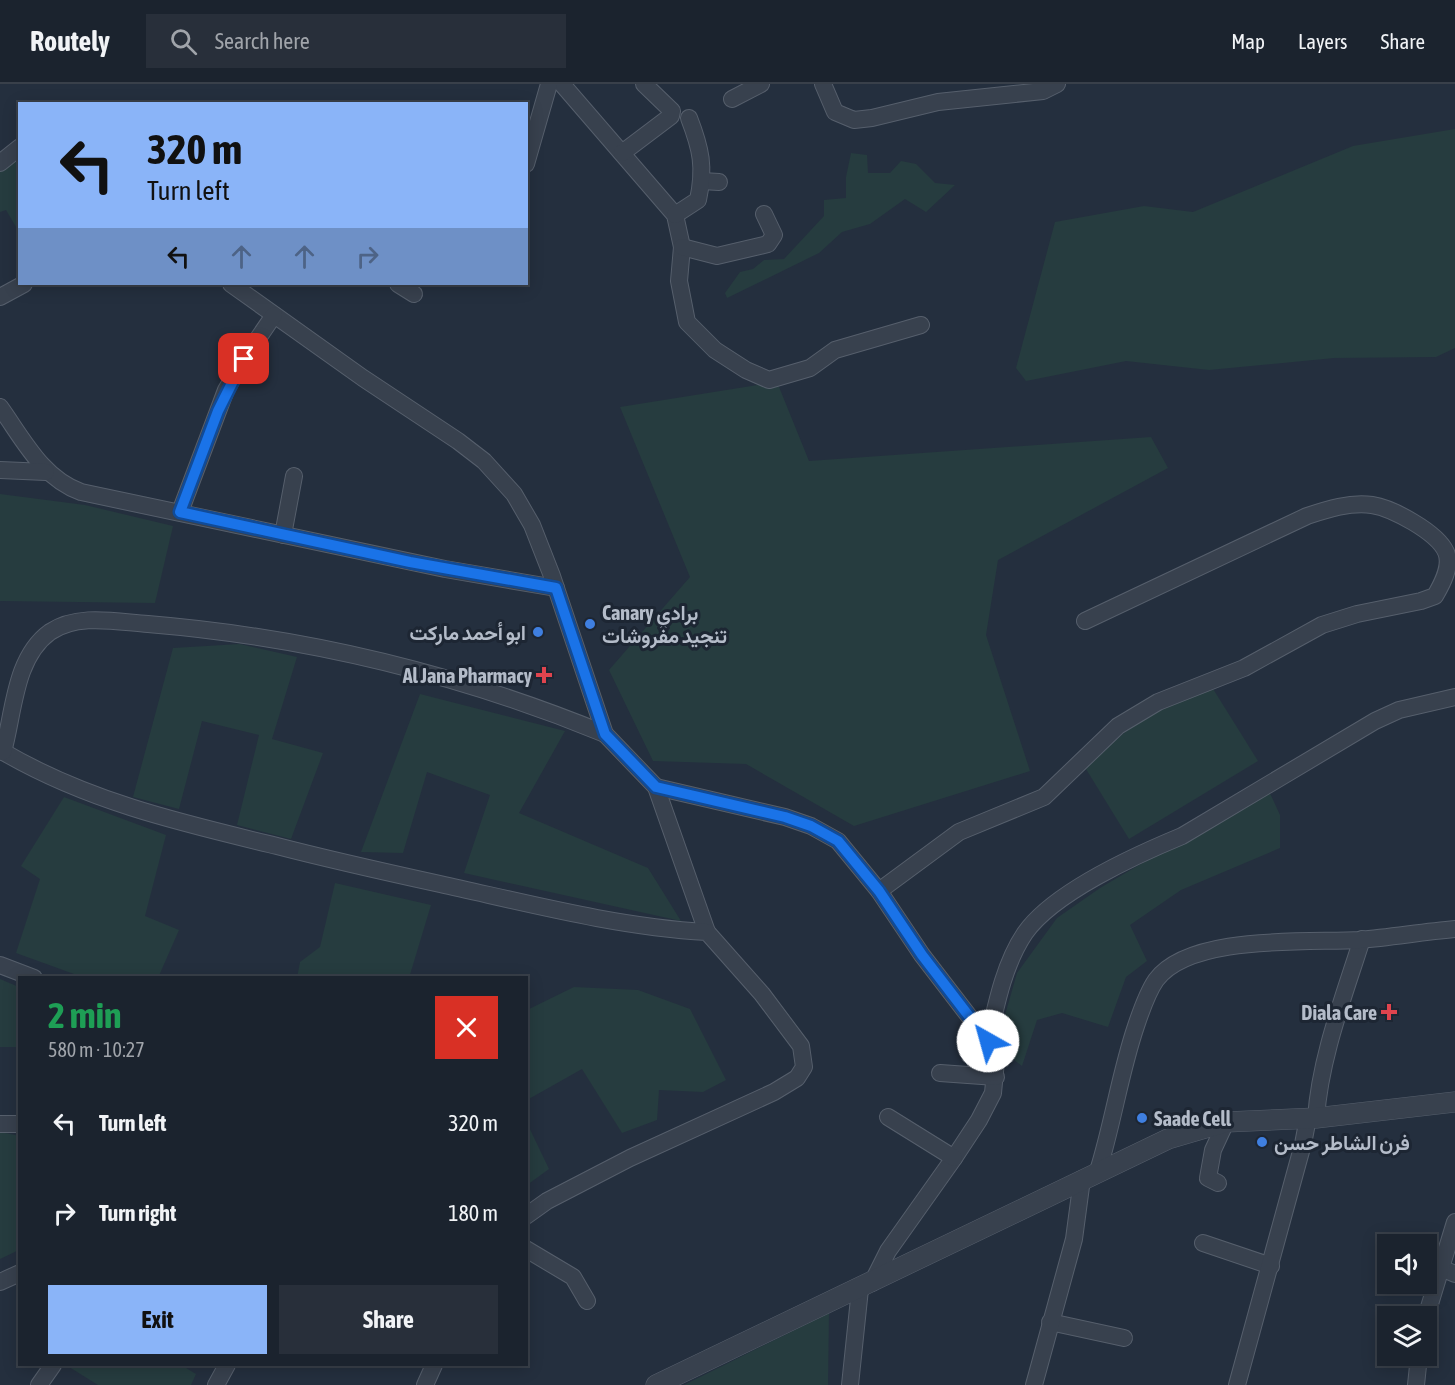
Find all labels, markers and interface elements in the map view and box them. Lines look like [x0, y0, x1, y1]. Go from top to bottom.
search box [146, 14, 566, 68]
text: Routely [30, 25, 110, 57]
icon: search [167, 25, 200, 58]
text: Search here [215, 28, 310, 54]
text: Map [1231, 29, 1265, 53]
text: Layers [1298, 29, 1348, 53]
text: Share [1381, 29, 1425, 53]
text: 320 m [147, 125, 242, 173]
icon: left [48, 126, 126, 204]
text: Turn left [147, 175, 230, 206]
icon: left [162, 240, 195, 273]
icon: ahead [225, 240, 258, 273]
icon: ahead [288, 240, 321, 273]
icon: right [351, 240, 384, 273]
pin [218, 333, 269, 384]
icon: arrive [227, 342, 260, 375]
place label: Canary برادي تنجيد مفروشات [602, 601, 727, 649]
marker: Canary برادي تنجيد مفروشات [583, 617, 597, 631]
place label: ابو أحمد ماركت [410, 621, 526, 646]
marker: ابو أحمد ماركت [531, 625, 545, 639]
place label: Al Jana Pharmacy [402, 664, 533, 687]
marker: Al Jana Pharmacy [537, 668, 551, 682]
text: 2 min [48, 994, 122, 1036]
button: close [435, 996, 498, 1059]
place label: Diala Care [1301, 1001, 1377, 1024]
marker: Diala Care [1382, 1005, 1396, 1019]
position arrow [956, 1009, 1020, 1073]
text: 580 m · 10:27 [48, 1038, 145, 1061]
icon: left [48, 1107, 81, 1140]
place label: Saade Cell [1154, 1107, 1232, 1130]
text: Turn left [99, 1110, 166, 1136]
text: 320 m [448, 1110, 498, 1136]
marker: Saade Cell [1135, 1111, 1149, 1125]
place label: فرن الشاطر حسن [1274, 1131, 1410, 1156]
marker: فرن الشاطر حسن [1255, 1135, 1269, 1149]
icon: right [48, 1197, 81, 1230]
text: Turn right [99, 1200, 176, 1226]
text: 180 m [448, 1200, 498, 1226]
map controls [1377, 1234, 1437, 1366]
button: sound [1377, 1234, 1437, 1294]
button: Exit [48, 1285, 267, 1354]
button: Share [279, 1285, 498, 1354]
button: layers [1377, 1306, 1437, 1366]

